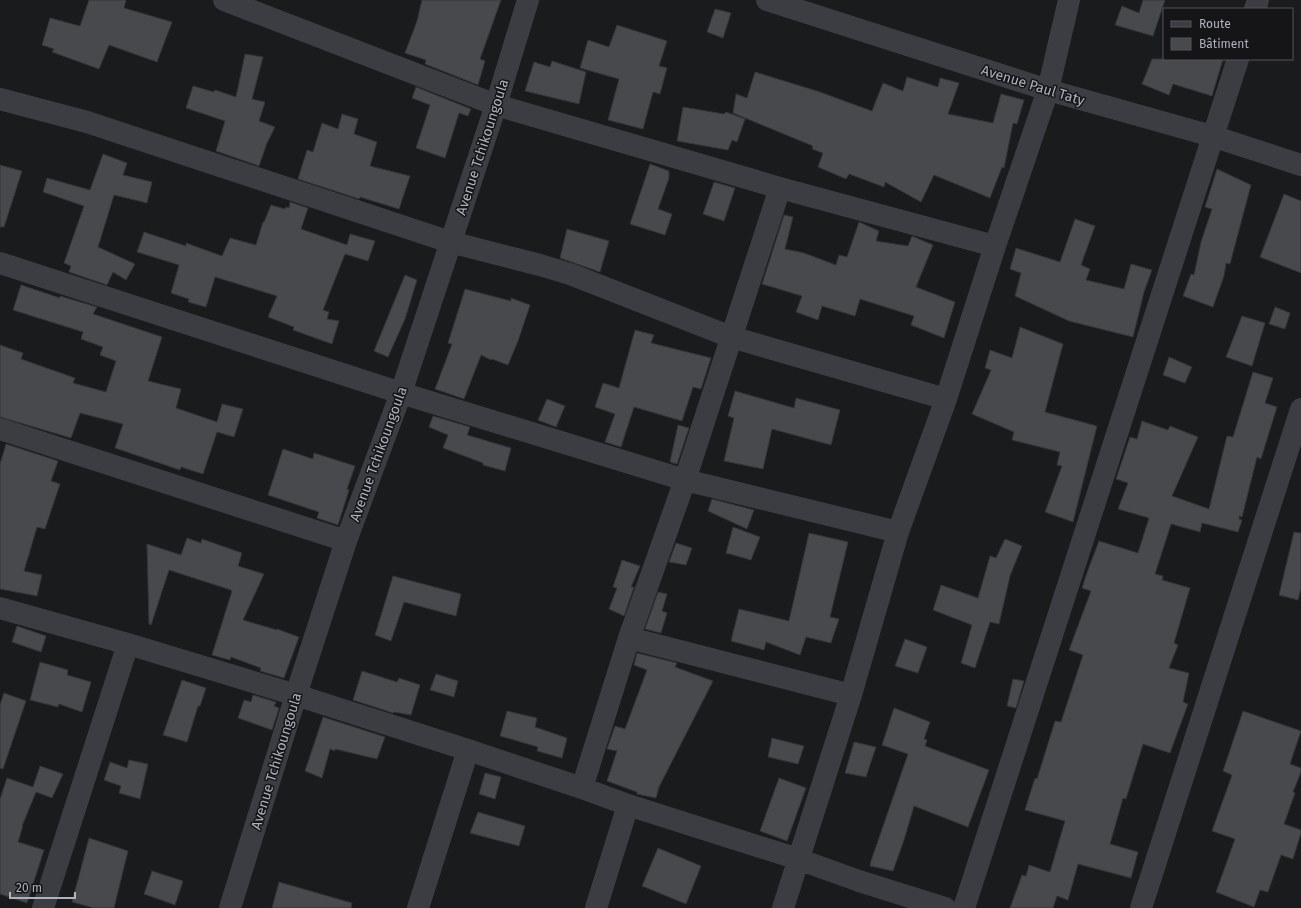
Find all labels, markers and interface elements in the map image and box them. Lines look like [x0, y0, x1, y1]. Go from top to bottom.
legend [1163, 8, 1293, 60]
text: Route [1199, 17, 1231, 31]
text: Bâtiment [1199, 37, 1249, 51]
street label: Avenue Paul Taty [979, 62, 1087, 109]
street label: Avenue Tchikoungoula [452, 77, 513, 217]
street label: Avenue Tchikoungoula [346, 385, 411, 524]
street label: Avenue Tchikoungoula [248, 691, 305, 832]
scale bar [10, 874, 75, 900]
text: 20 m [16, 881, 42, 895]

